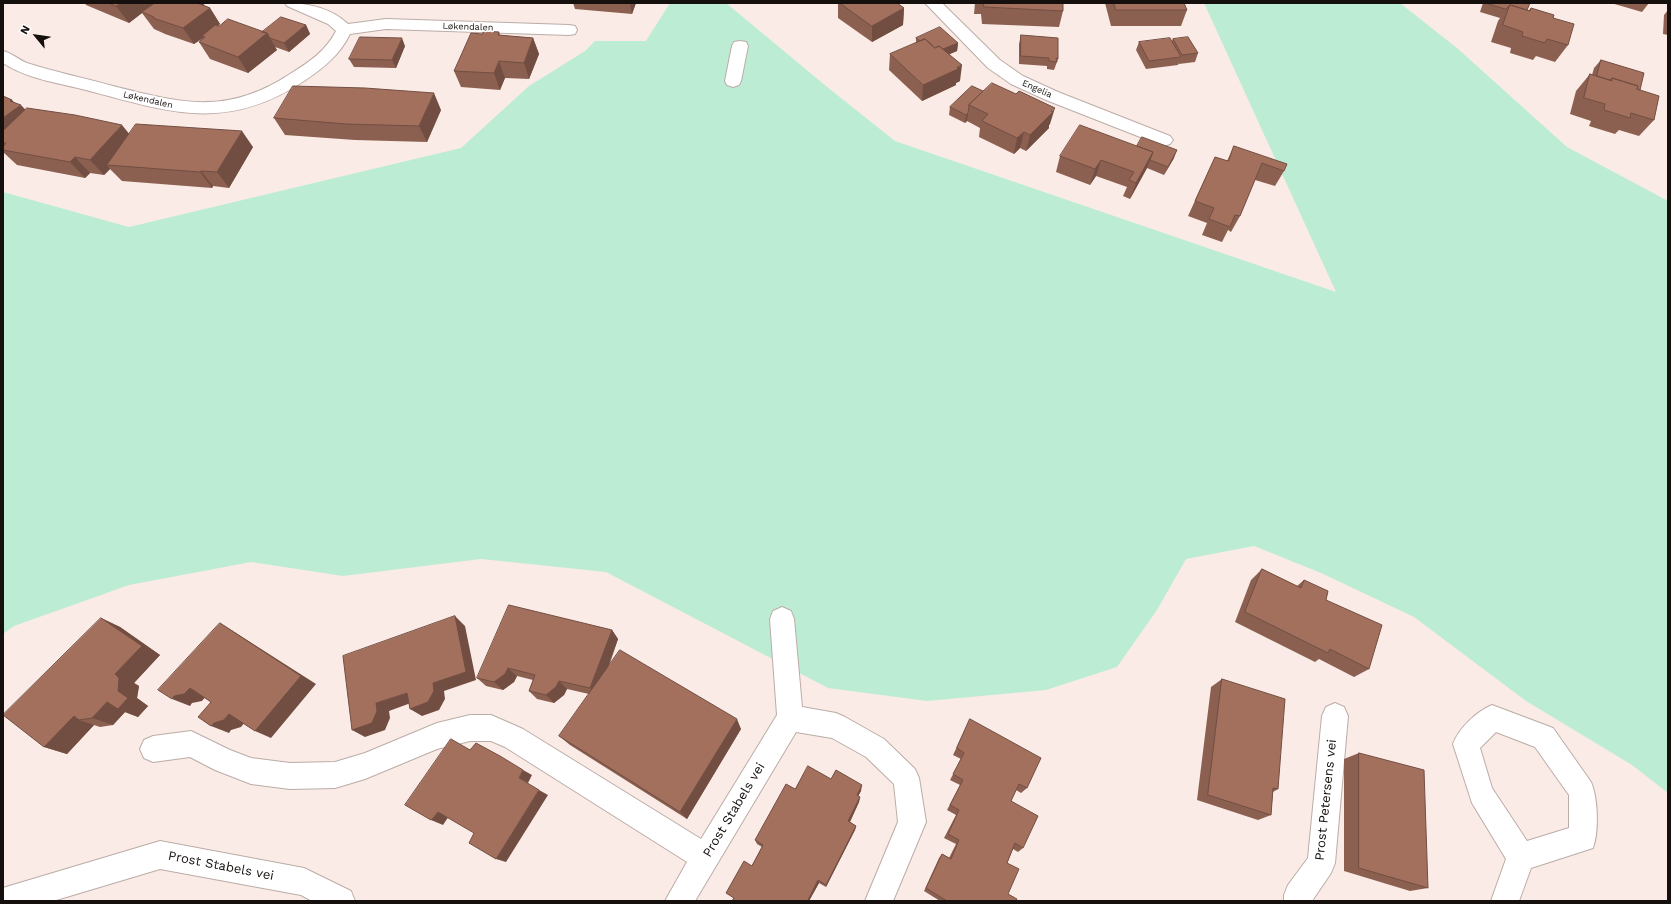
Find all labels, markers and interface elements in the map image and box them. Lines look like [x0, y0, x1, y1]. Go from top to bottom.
north arrow [16, 16, 56, 56]
street label: Løkendalen [443, 21, 493, 33]
text: N [17, 23, 33, 37]
street label: Engelia [1020, 78, 1054, 100]
street label: Løkendalen [122, 89, 174, 111]
street label: Prost Petersens vei [1312, 738, 1340, 862]
street label: Prost Stabels vei [700, 760, 768, 860]
street label: Prost Stabels vei [167, 848, 275, 884]

